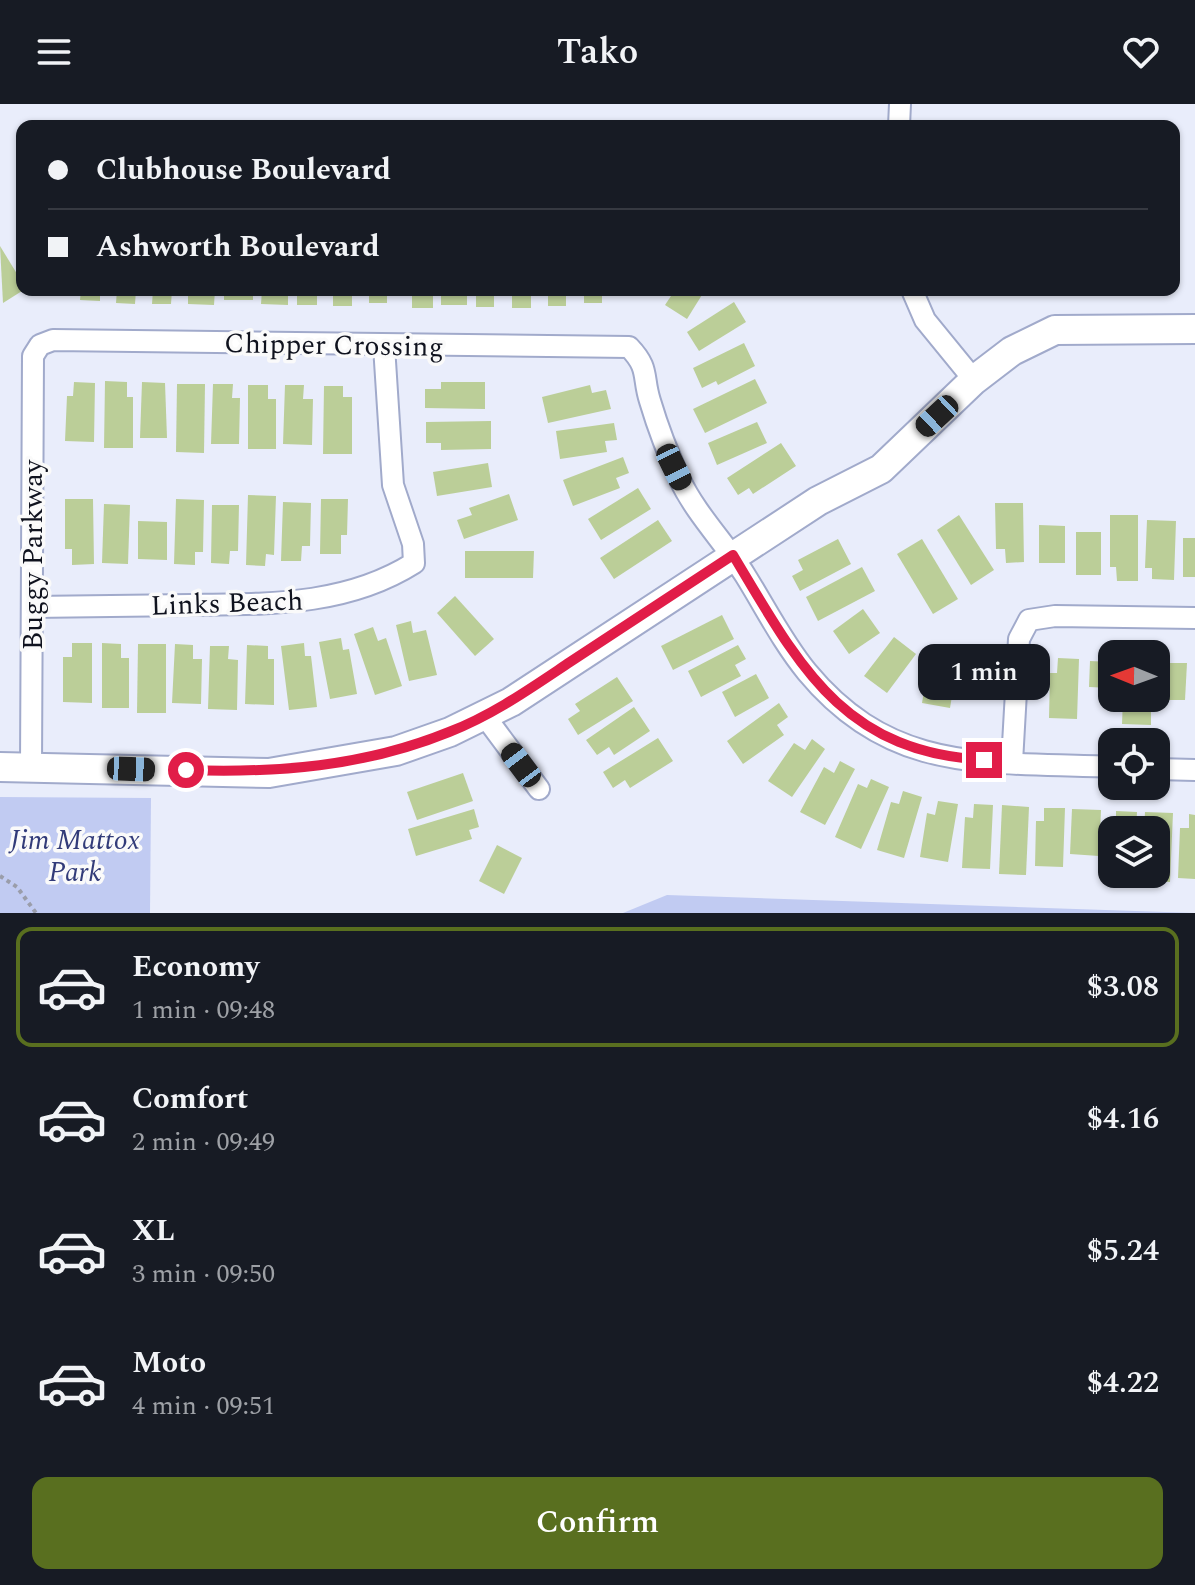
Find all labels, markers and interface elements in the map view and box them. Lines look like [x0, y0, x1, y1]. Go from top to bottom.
text: Tako [557, 25, 638, 80]
icon: menu [32, 30, 76, 74]
icon: heart [1119, 30, 1163, 74]
text: Clubhouse Boulevard [96, 147, 391, 193]
text: Ashworth Boulevard [96, 224, 380, 270]
street label: Chipper Crossing [224, 322, 444, 369]
car [911, 391, 963, 441]
car [653, 440, 695, 494]
street label: Buggy Parkway [12, 458, 55, 650]
street label: Links Beach [150, 579, 304, 628]
north arrow [1098, 640, 1170, 712]
map controls [1098, 640, 1170, 888]
callout: 1 min [918, 644, 1050, 700]
text: 1 min [950, 652, 1018, 692]
button: locate [1098, 728, 1170, 800]
car [497, 739, 545, 791]
route end [966, 742, 1002, 778]
route start [168, 752, 204, 788]
car [107, 756, 155, 782]
button: layers [1098, 816, 1170, 888]
park label: Jim Mattox Park [8, 819, 140, 894]
text: Economy [132, 944, 259, 990]
icon: car [36, 951, 108, 1023]
text: $3.08 [1087, 964, 1159, 1010]
text: 1 min · 09:48 [132, 990, 275, 1030]
text: Comfort [132, 1076, 248, 1122]
icon: car [36, 1083, 108, 1155]
text: $4.16 [1087, 1096, 1159, 1142]
text: 2 min · 09:49 [132, 1122, 275, 1162]
text: XL [132, 1208, 175, 1254]
icon: car [36, 1215, 108, 1287]
text: $5.24 [1087, 1228, 1159, 1274]
text: 3 min · 09:50 [132, 1254, 275, 1294]
text: Moto [132, 1340, 206, 1386]
icon: car [36, 1347, 108, 1419]
text: $4.22 [1087, 1360, 1159, 1406]
text: 4 min · 09:51 [132, 1386, 275, 1426]
button: Confirm [32, 1477, 1163, 1569]

